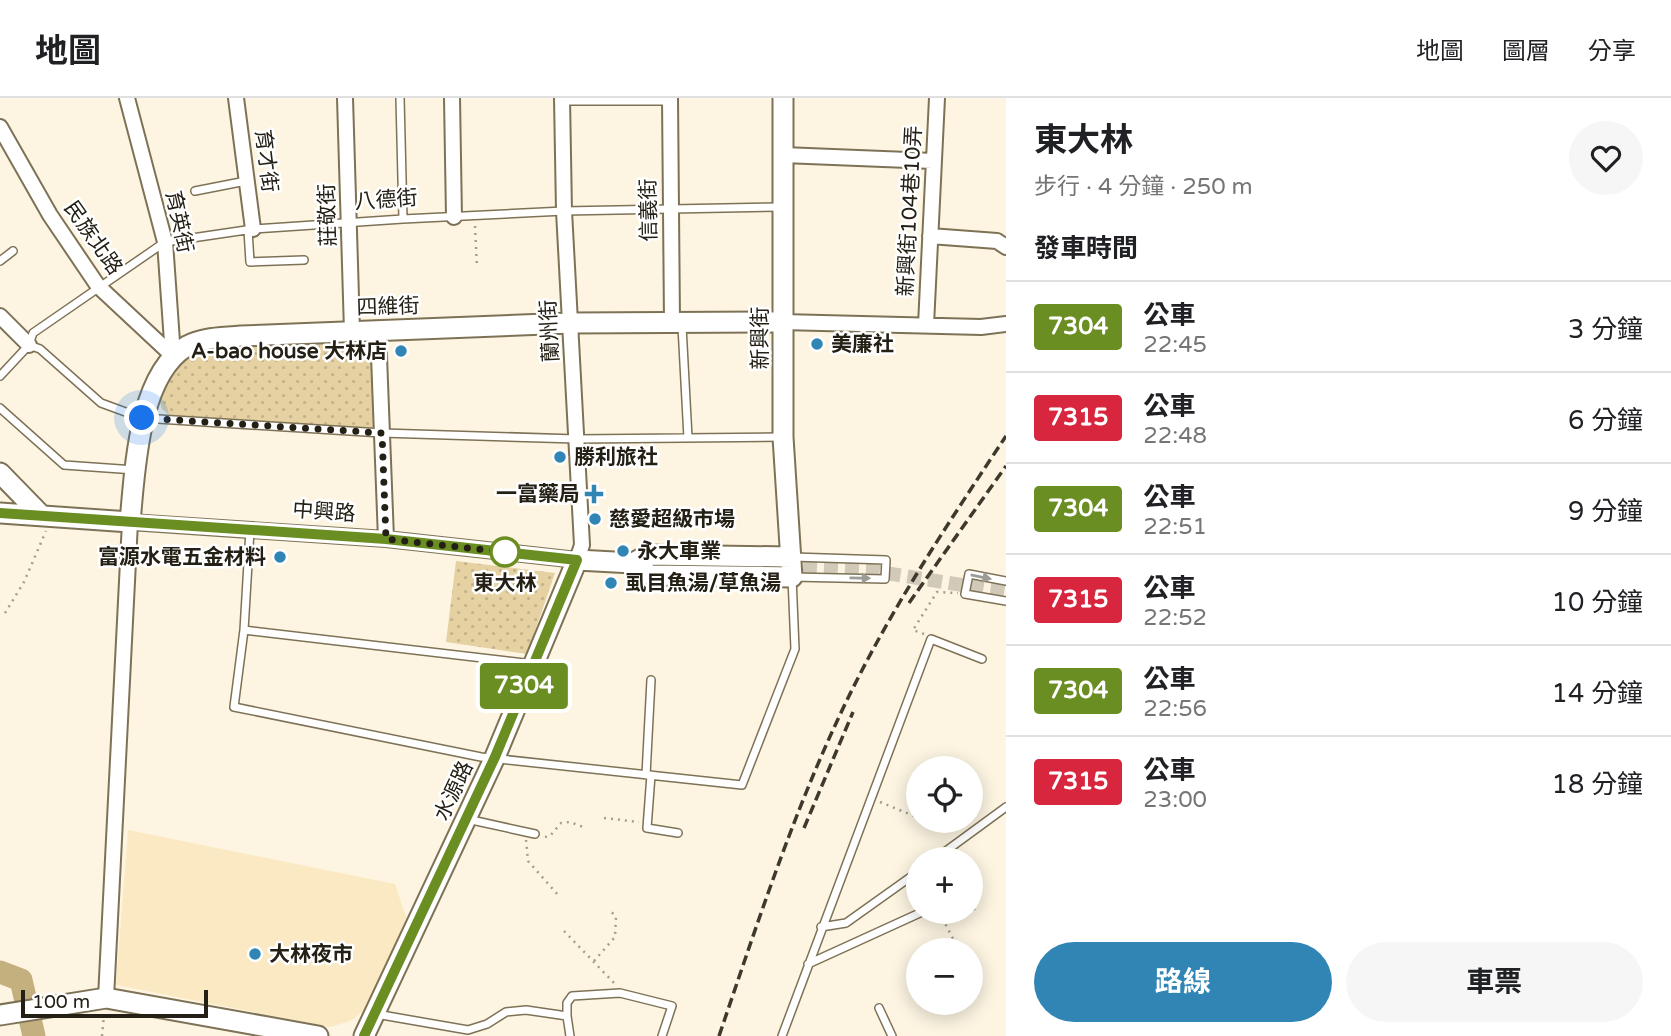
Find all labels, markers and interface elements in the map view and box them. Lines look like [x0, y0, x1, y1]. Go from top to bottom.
text: 地圖 [35, 32, 101, 71]
text: 地圖 [1416, 37, 1464, 66]
text: 圖層 [1502, 37, 1550, 66]
text: 分享 [1588, 37, 1636, 66]
text: 東大林 [1034, 121, 1133, 160]
button: heart [1569, 121, 1643, 195]
street label: 新興街104巷10弄 [893, 125, 927, 297]
street label: 育才街 [250, 128, 282, 194]
text: 步行 · 4 分鐘 · 250 m [1034, 173, 1253, 201]
street label: 信義街 [636, 178, 662, 242]
street label: 莊敬街 [314, 183, 342, 247]
street label: 八德街 [354, 185, 418, 215]
street label: 育英街 [160, 189, 198, 255]
street label: 民族北路 [59, 196, 127, 280]
text: 發車時間 [1034, 233, 1138, 264]
street label: 四維街 [356, 293, 420, 321]
street label: 蘭州街 [536, 299, 564, 363]
text: 公車 [1143, 300, 1195, 331]
street label: 新興街 [748, 307, 773, 370]
text: 7304 [1048, 312, 1108, 341]
text: 3 分鐘 [1568, 314, 1643, 345]
text: 22:45 [1143, 331, 1207, 359]
place label: 美廉社 [831, 332, 894, 357]
marker: 美廉社 [809, 336, 825, 352]
place label: A-bao house 大林店 [191, 339, 387, 364]
marker: A-bao house 大林店 [393, 343, 409, 359]
text: 公車 [1143, 391, 1195, 422]
your location [124, 400, 159, 435]
text: 7315 [1048, 403, 1108, 432]
text: 6 分鐘 [1568, 405, 1643, 436]
text: 22:48 [1143, 422, 1207, 450]
place label: 勝利旅社 [574, 445, 658, 470]
marker: 勝利旅社 [552, 449, 568, 465]
place label: 一富藥局 [496, 482, 580, 507]
text: 公車 [1143, 482, 1195, 513]
marker: 一富藥局 [586, 486, 602, 502]
text: 7304 [1048, 494, 1108, 523]
text: 9 分鐘 [1568, 496, 1643, 527]
street label: 中興路 [292, 497, 356, 527]
place label: 慈愛超級市場 [609, 507, 735, 532]
marker: 慈愛超級市場 [587, 511, 603, 527]
text: 22:51 [1143, 513, 1207, 541]
marker: 東大林 [490, 537, 520, 567]
place label: 永大車業 [637, 539, 721, 564]
marker: 永大車業 [615, 543, 631, 559]
place label: 富源水電五金材料 [98, 545, 266, 570]
marker: 富源水電五金材料 [272, 549, 288, 565]
place label: 東大林 [474, 571, 537, 596]
place label: 虱目魚湯/草魚湯 [625, 571, 781, 596]
one-way arrow [849, 572, 871, 584]
one-way arrow [970, 572, 992, 583]
text: 公車 [1143, 573, 1195, 604]
marker: 虱目魚湯/草魚湯 [603, 575, 619, 591]
text: 7315 [1048, 585, 1108, 614]
text: 10 分鐘 [1552, 587, 1643, 618]
text: 22:52 [1143, 604, 1207, 632]
line badge: 7304 [475, 663, 573, 709]
text: 公車 [1143, 664, 1195, 695]
text: 7304 [494, 671, 554, 700]
text: 7304 [1048, 676, 1108, 705]
text: 14 分鐘 [1552, 678, 1643, 709]
text: 22:56 [1143, 695, 1207, 723]
text: 公車 [1143, 755, 1195, 786]
map controls [906, 756, 983, 1015]
button: locate [906, 756, 983, 833]
street label: 水源路 [429, 757, 479, 825]
text: 7315 [1048, 767, 1108, 796]
text: 18 分鐘 [1552, 769, 1643, 800]
text: 23:00 [1143, 786, 1207, 814]
button: + [906, 847, 983, 924]
button: − [906, 938, 983, 1015]
place label: 大林夜市 [269, 942, 353, 967]
button: 路線 [1034, 942, 1332, 1022]
button: 車票 [1346, 942, 1643, 1022]
marker: 大林夜市 [247, 946, 263, 962]
scale bar [21, 987, 208, 1019]
text: 100 m [32, 991, 90, 1013]

